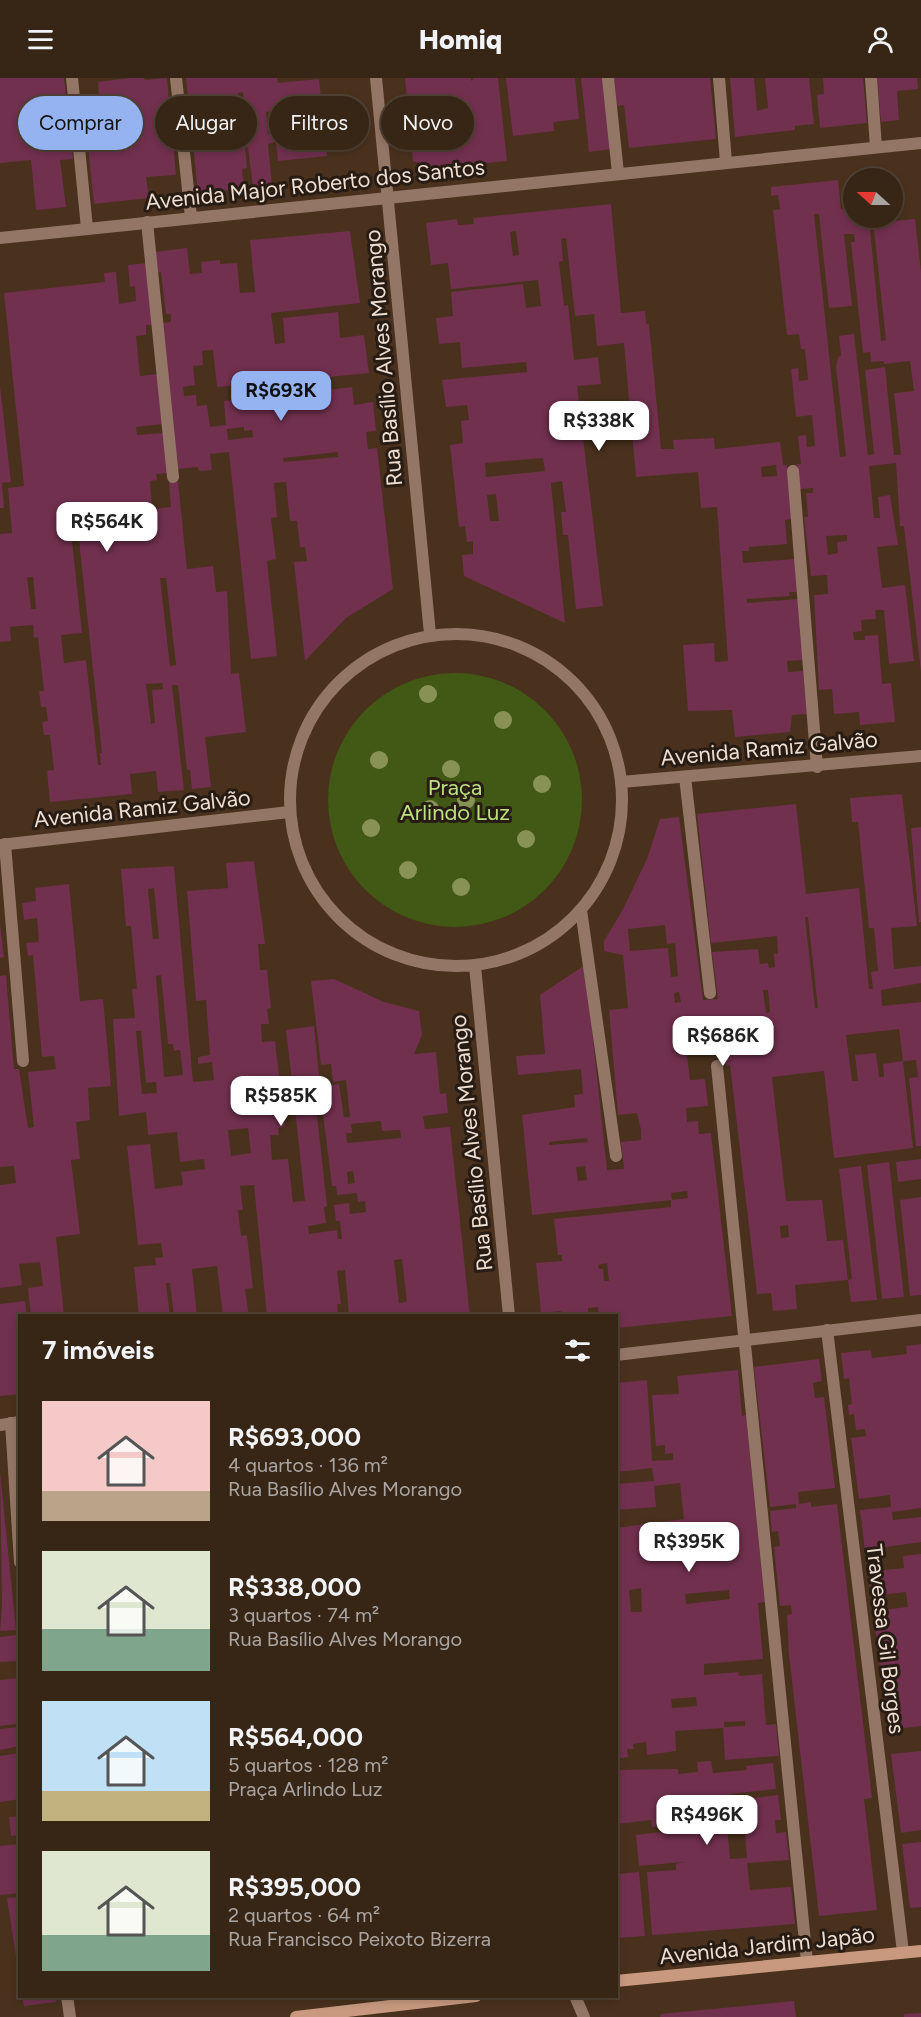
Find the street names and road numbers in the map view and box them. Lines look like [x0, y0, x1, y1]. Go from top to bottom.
street label: Avenida Major Roberto dos Santos [144, 153, 486, 216]
street label: Rua Basílio Alves Morango [359, 229, 408, 487]
street label: Avenida Ramiz Galvão [659, 726, 879, 771]
street label: Avenida Ramiz Galvão [32, 784, 252, 833]
street label: Rua Basílio Alves Morango [445, 1014, 498, 1272]
street label: Travessa Gil Borges [860, 1543, 911, 1735]
street label: Avenida Jardim Japão [658, 1921, 876, 1970]

